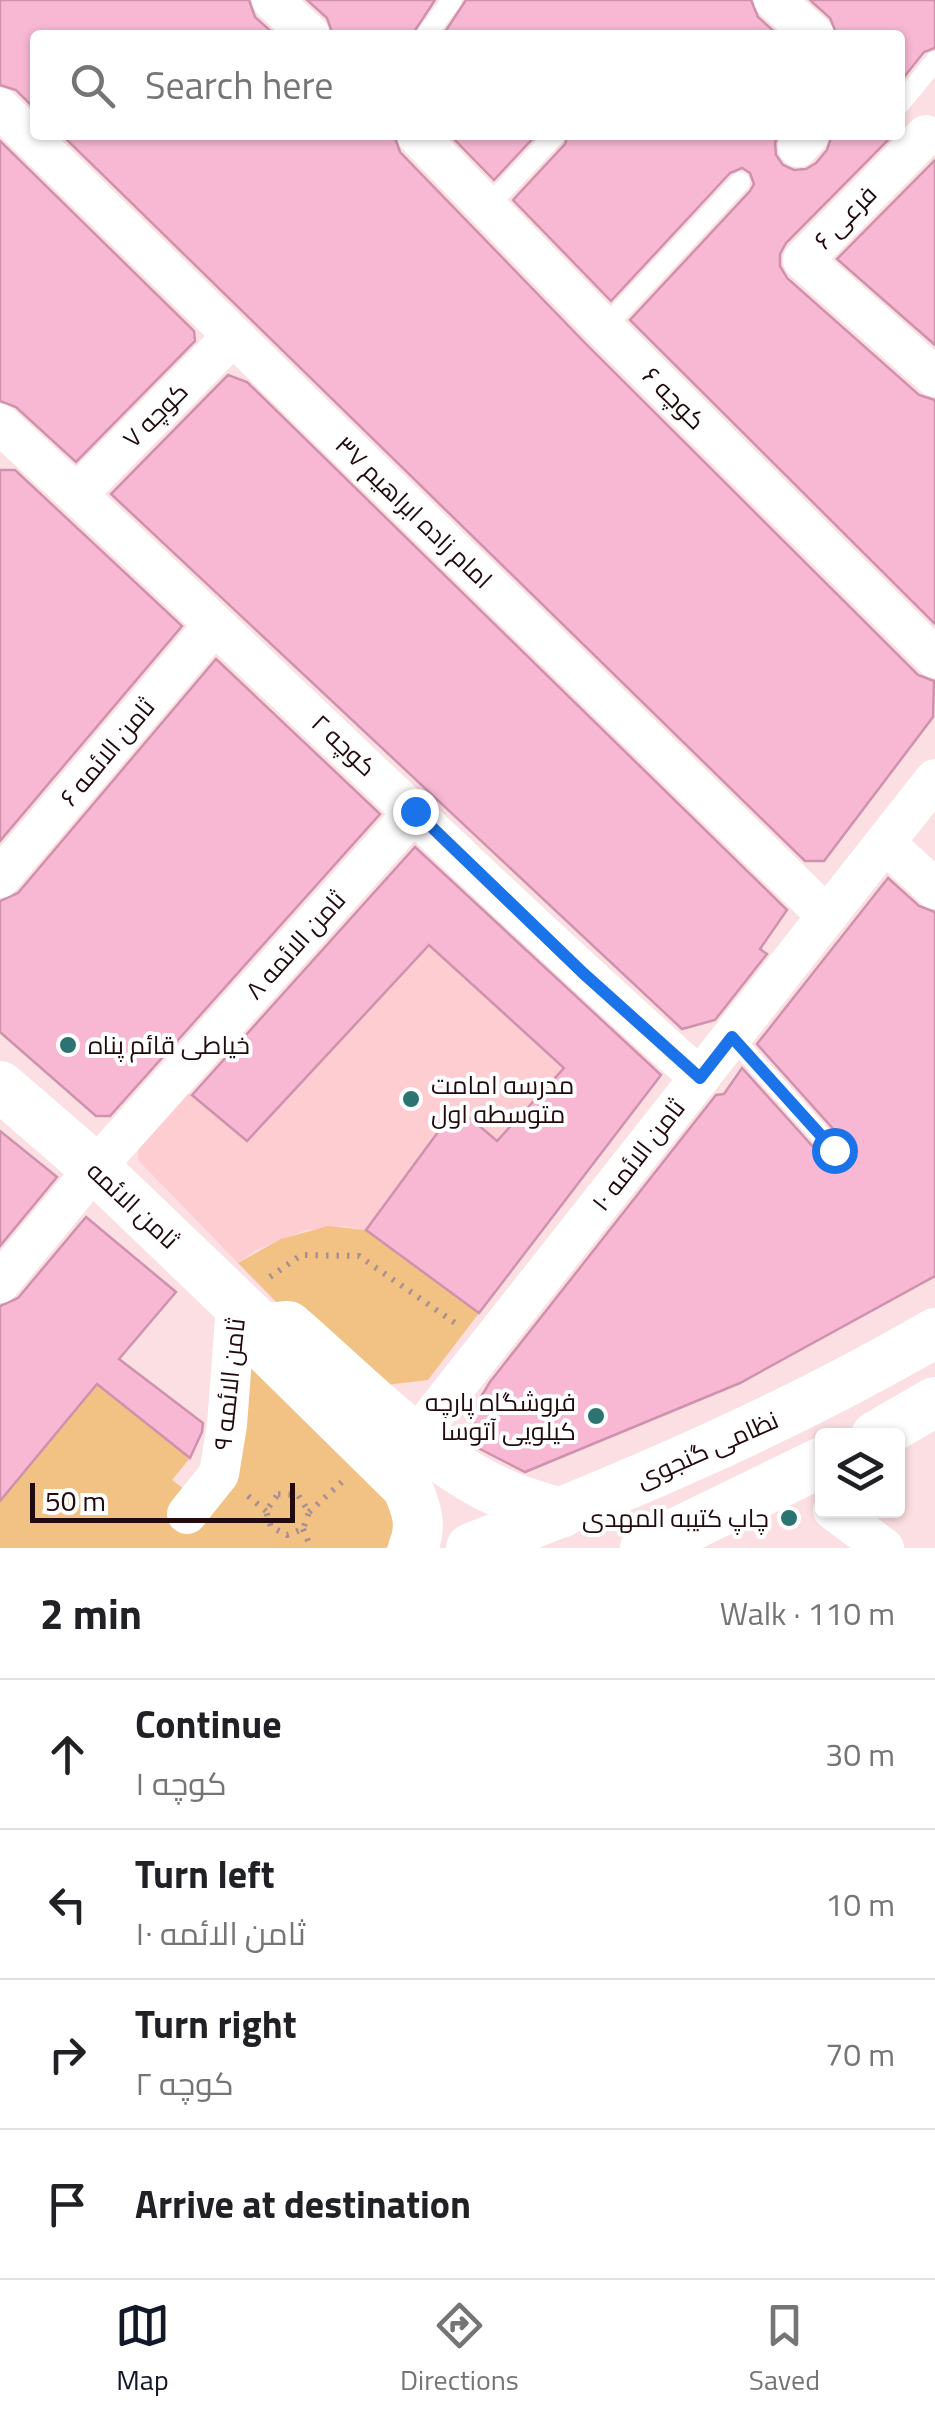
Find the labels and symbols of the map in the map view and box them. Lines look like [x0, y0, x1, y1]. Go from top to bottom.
street label: فرعی ۶ [805, 176, 885, 258]
street label: کوچه ۶ [634, 358, 714, 438]
street label: کوچه ۷ [113, 373, 197, 457]
street label: امام زاده ابراهیم ۳۷ [327, 427, 501, 597]
street label: ثامن الائمه ۶ [50, 689, 164, 815]
street label: کوچه ۲ [303, 705, 385, 785]
route end [393, 789, 439, 835]
street label: ثامن الائمه ۸ [236, 882, 355, 1008]
place label: خیاطی قائم پناه [88, 1026, 250, 1064]
marker: خیاطی قائم پناه [57, 1034, 79, 1056]
place label: مدرسه امامت متوسطه اول [431, 1066, 574, 1133]
marker: مدرسه امامت متوسطه اول [400, 1088, 422, 1110]
street label: ثامن الائمه ۱۰ [582, 1090, 694, 1219]
route start [812, 1128, 858, 1174]
street label: ثامن الائمه [78, 1152, 188, 1258]
street label: ثامن الائمه ۹ [203, 1316, 255, 1452]
place label: فروشگاه پارچه کیلویی آتوسا [425, 1383, 576, 1450]
street label: نظامی گنجوی [630, 1401, 784, 1497]
marker: فروشگاه پارچه کیلویی آتوسا [585, 1405, 607, 1427]
scale bar [30, 1478, 295, 1522]
place label: چاپ‌ کتیبه المهدی [582, 1499, 769, 1537]
marker: چاپ‌ کتیبه المهدی [778, 1507, 800, 1529]

